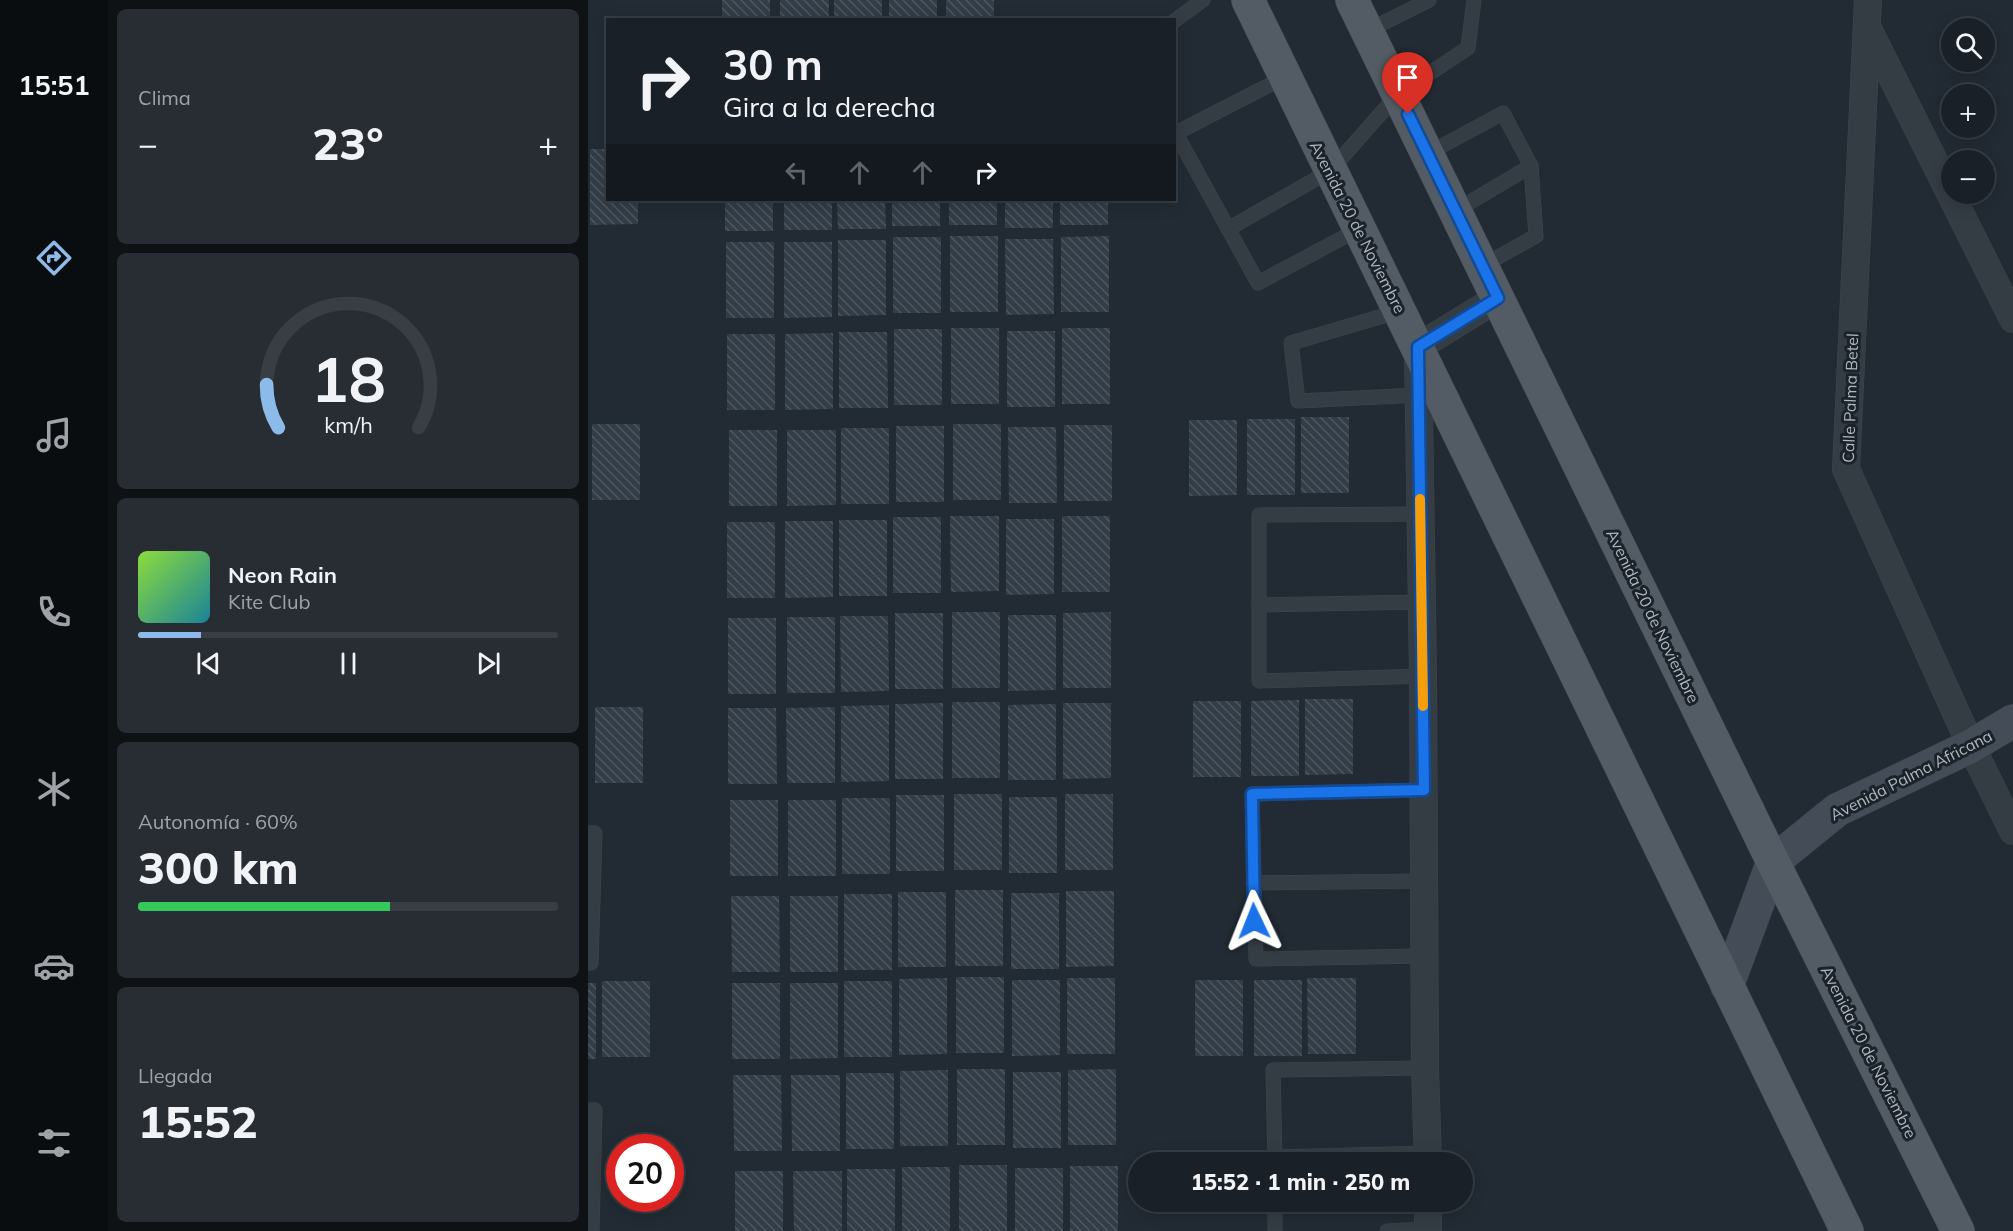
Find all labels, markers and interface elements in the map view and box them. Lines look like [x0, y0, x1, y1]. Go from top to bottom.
map controls [1941, 18, 1995, 204]
button: search [1941, 18, 1995, 72]
text: 30 m [723, 38, 823, 91]
icon: right [624, 42, 702, 120]
pin [1382, 52, 1433, 114]
icon: arrive [1391, 61, 1424, 94]
text: 15:51 [18, 68, 90, 102]
button: + [1941, 84, 1995, 138]
text: Clima [138, 85, 191, 110]
text: Gira a la derecha [723, 90, 936, 124]
text: 23° [312, 115, 384, 171]
text: − [138, 123, 158, 164]
text: + [538, 123, 558, 164]
street label: Avenida 20 de Noviembre [1306, 137, 1410, 317]
button: − [1941, 150, 1995, 204]
icon: left [780, 156, 813, 189]
icon: ahead [843, 156, 876, 189]
icon: ahead [906, 156, 939, 189]
icon: right [969, 156, 1002, 189]
icon: directions [33, 237, 75, 279]
street label: Calle Palma Betel [1838, 333, 1862, 463]
text: 18 [311, 339, 385, 418]
text: km/h [324, 412, 372, 439]
icon: music [33, 414, 75, 456]
street label: Avenida 20 de Noviembre [1602, 526, 1704, 706]
text: Neon Rain [228, 561, 337, 589]
text: Kite Club [228, 589, 310, 614]
icon: phone [33, 591, 75, 633]
icon: previous [192, 647, 225, 680]
icon: pause [332, 647, 365, 680]
icon: next [472, 647, 505, 680]
street label: Avenida Palma Africana [1827, 725, 1995, 825]
icon: climate [33, 768, 75, 810]
text: Autonomía · 60% [138, 809, 298, 834]
text: 300 km [138, 839, 299, 895]
position arrow [1222, 889, 1286, 953]
icon: car [33, 945, 75, 987]
street label: Avenida 20 de Noviembre [1817, 962, 1921, 1142]
text: Llegada [138, 1063, 213, 1088]
text: 15:52 [138, 1093, 258, 1149]
icon: filters [33, 1122, 75, 1164]
speed limit sign: 20 [606, 1134, 684, 1212]
text: 15:52 · 1 min · 250 m [1191, 1168, 1410, 1196]

